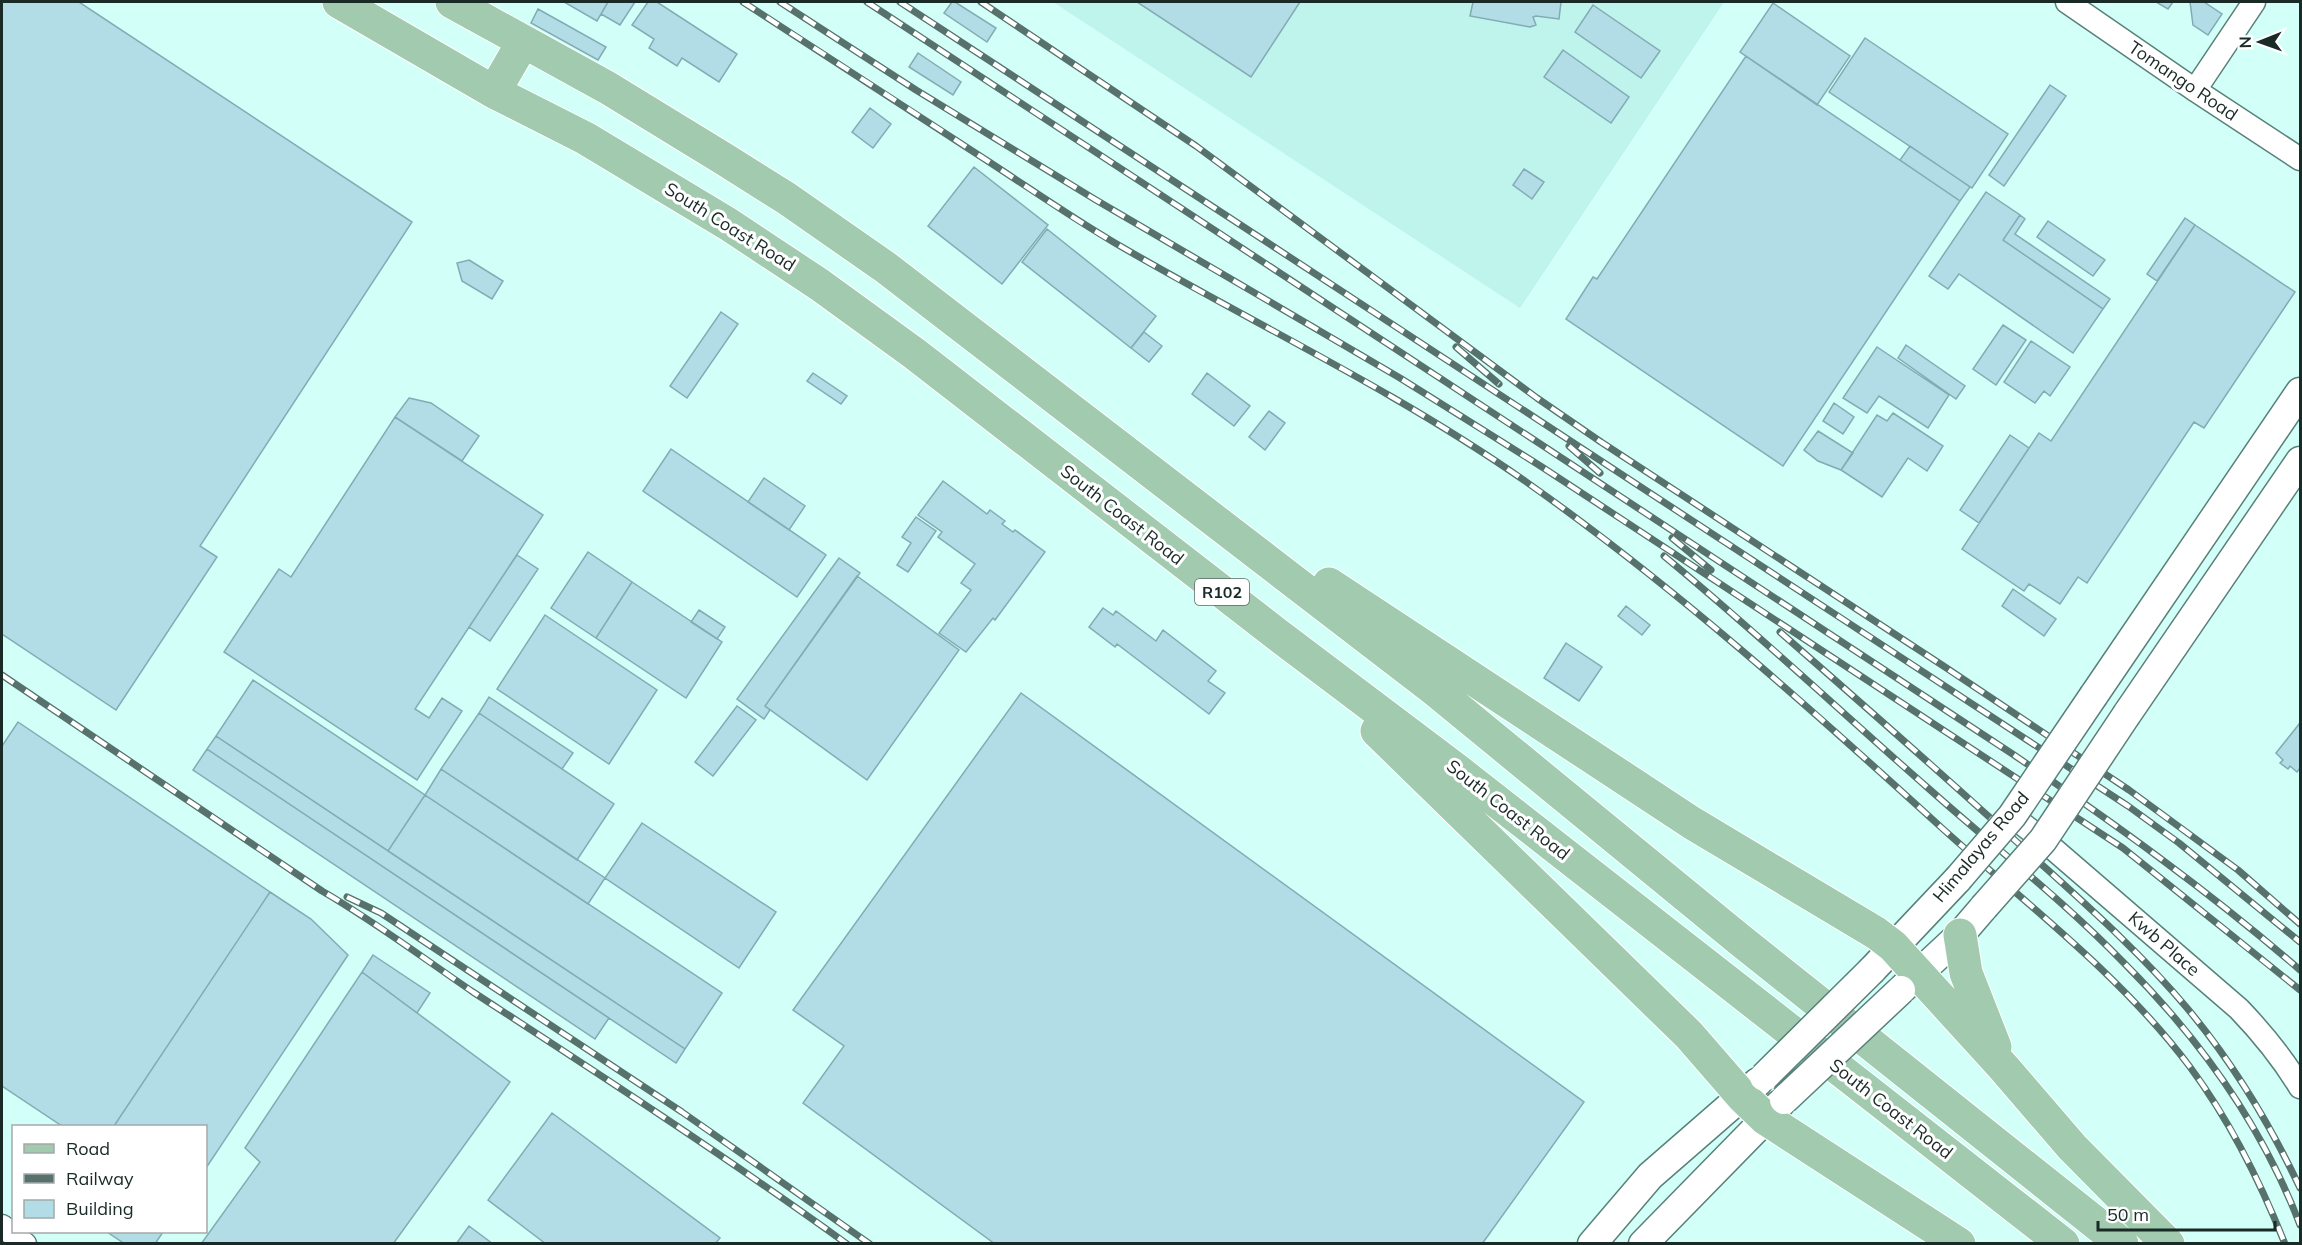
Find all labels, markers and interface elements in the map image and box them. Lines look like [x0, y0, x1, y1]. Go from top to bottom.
north arrow [2230, 12, 2290, 72]
street label: Tomango Road [2124, 36, 2242, 126]
text: N [2235, 36, 2255, 48]
street label: South Coast Road [661, 177, 800, 276]
street label: South Coast Road [1056, 459, 1189, 570]
road number: R102 [1195, 579, 1249, 605]
street label: South Coast Road [1442, 754, 1575, 865]
street label: Himalayas Road [1928, 787, 2034, 907]
street label: Kwb Place [2124, 906, 2205, 981]
street label: South Coast Road [1825, 1053, 1958, 1164]
legend [12, 1125, 207, 1233]
text: Road [66, 1137, 110, 1160]
text: Railway [66, 1167, 134, 1190]
scale bar [2098, 1194, 2275, 1232]
text: Building [66, 1197, 134, 1220]
text: 50 m [2107, 1203, 2149, 1226]

